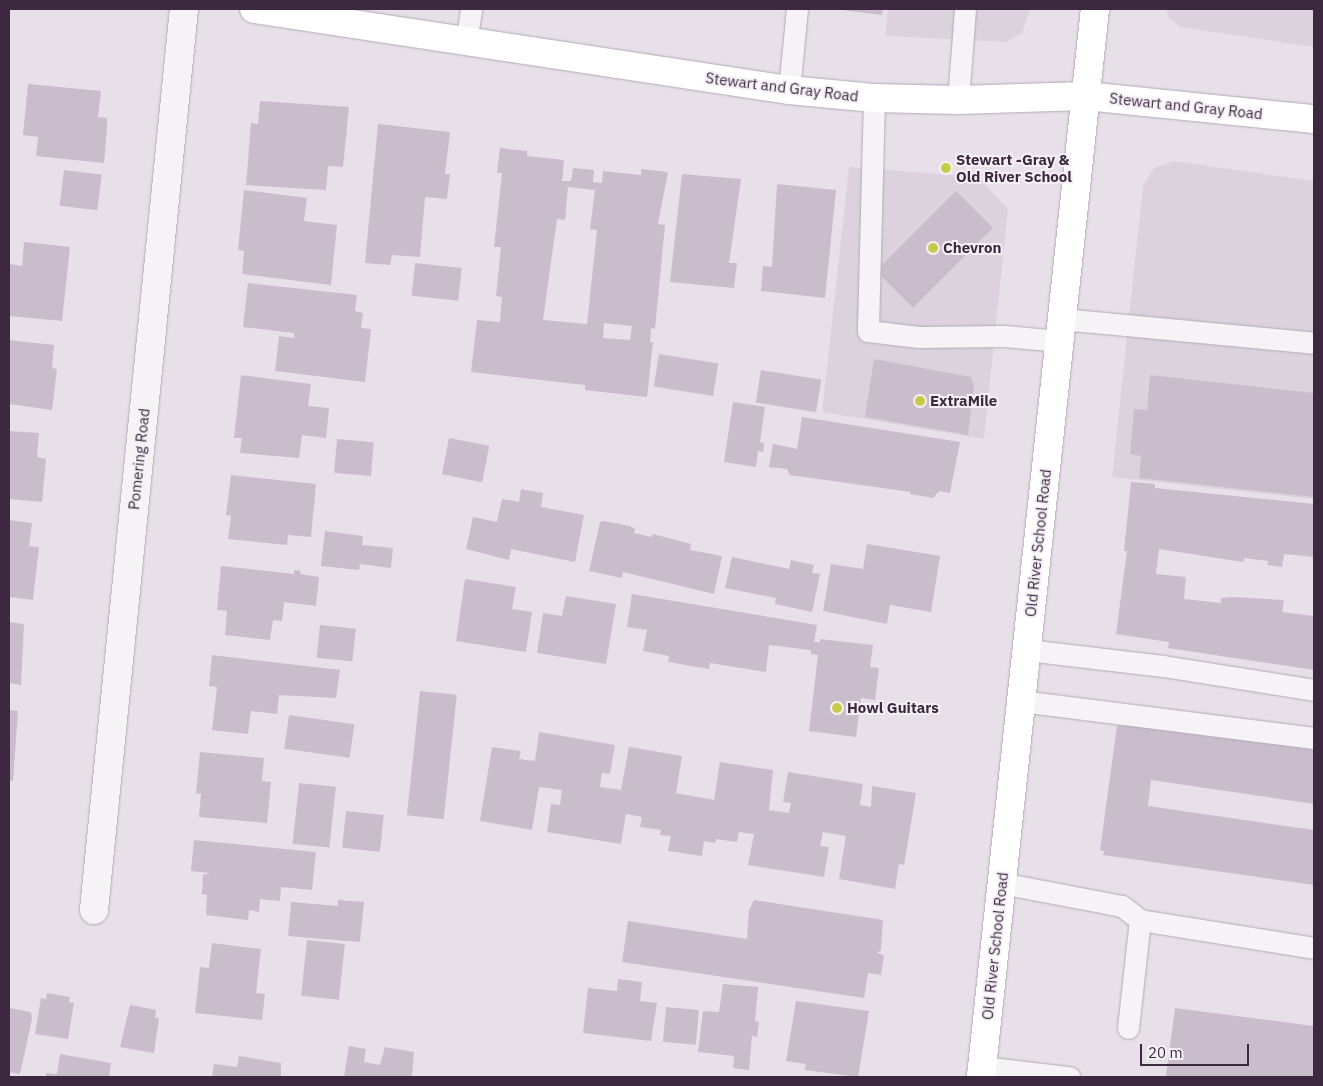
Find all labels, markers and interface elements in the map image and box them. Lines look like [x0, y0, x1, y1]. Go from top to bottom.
street label: Stewart and Gray Road [705, 69, 859, 105]
street label: Stewart and Gray Road [1109, 89, 1263, 123]
place label: Stewart -Gray & Old River School [956, 150, 1072, 185]
marker: Stewart -Gray & Old River School [940, 162, 952, 174]
place label: Chevron [943, 239, 1001, 257]
marker: Chevron [927, 242, 939, 254]
place label: ExtraMile [930, 392, 997, 410]
marker: ExtraMile [914, 395, 926, 407]
street label: Pomering Road [125, 407, 153, 511]
street label: Old River School Road [1021, 468, 1055, 618]
place label: Howl Guitars [847, 699, 939, 717]
marker: Howl Guitars [831, 702, 843, 714]
street label: Old River School Road [978, 871, 1012, 1021]
scale bar [1143, 1034, 1252, 1066]
text: 20 m [1148, 1043, 1183, 1062]

